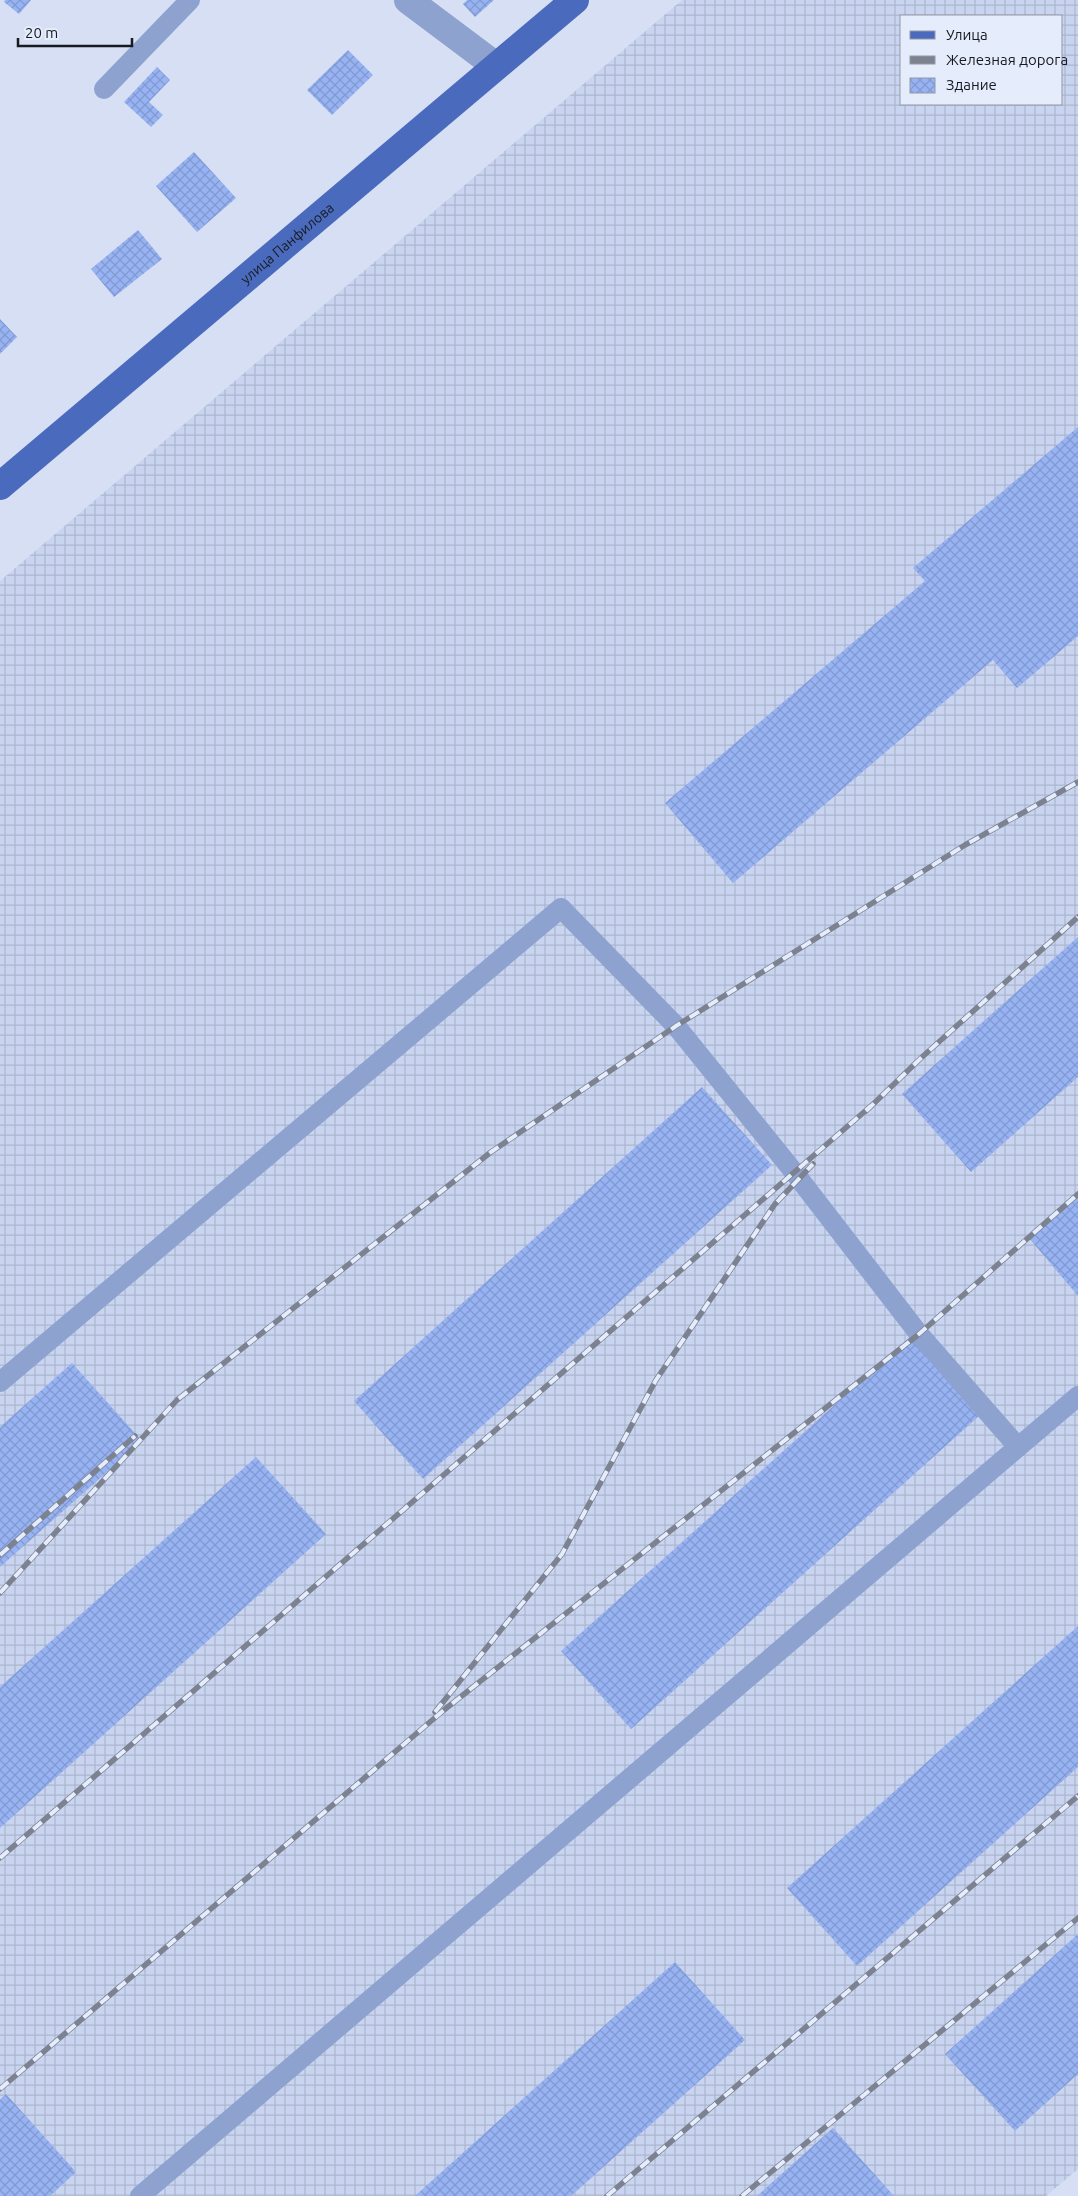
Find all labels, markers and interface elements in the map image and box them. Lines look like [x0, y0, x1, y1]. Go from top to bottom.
scale bar [18, 15, 131, 47]
legend [900, 15, 1063, 105]
text: 20 m [25, 24, 58, 41]
text: Улица [946, 26, 988, 43]
text: Железная дорога [946, 51, 1068, 68]
text: Здание [946, 76, 997, 93]
street label: улица Панфилова [237, 199, 337, 287]

